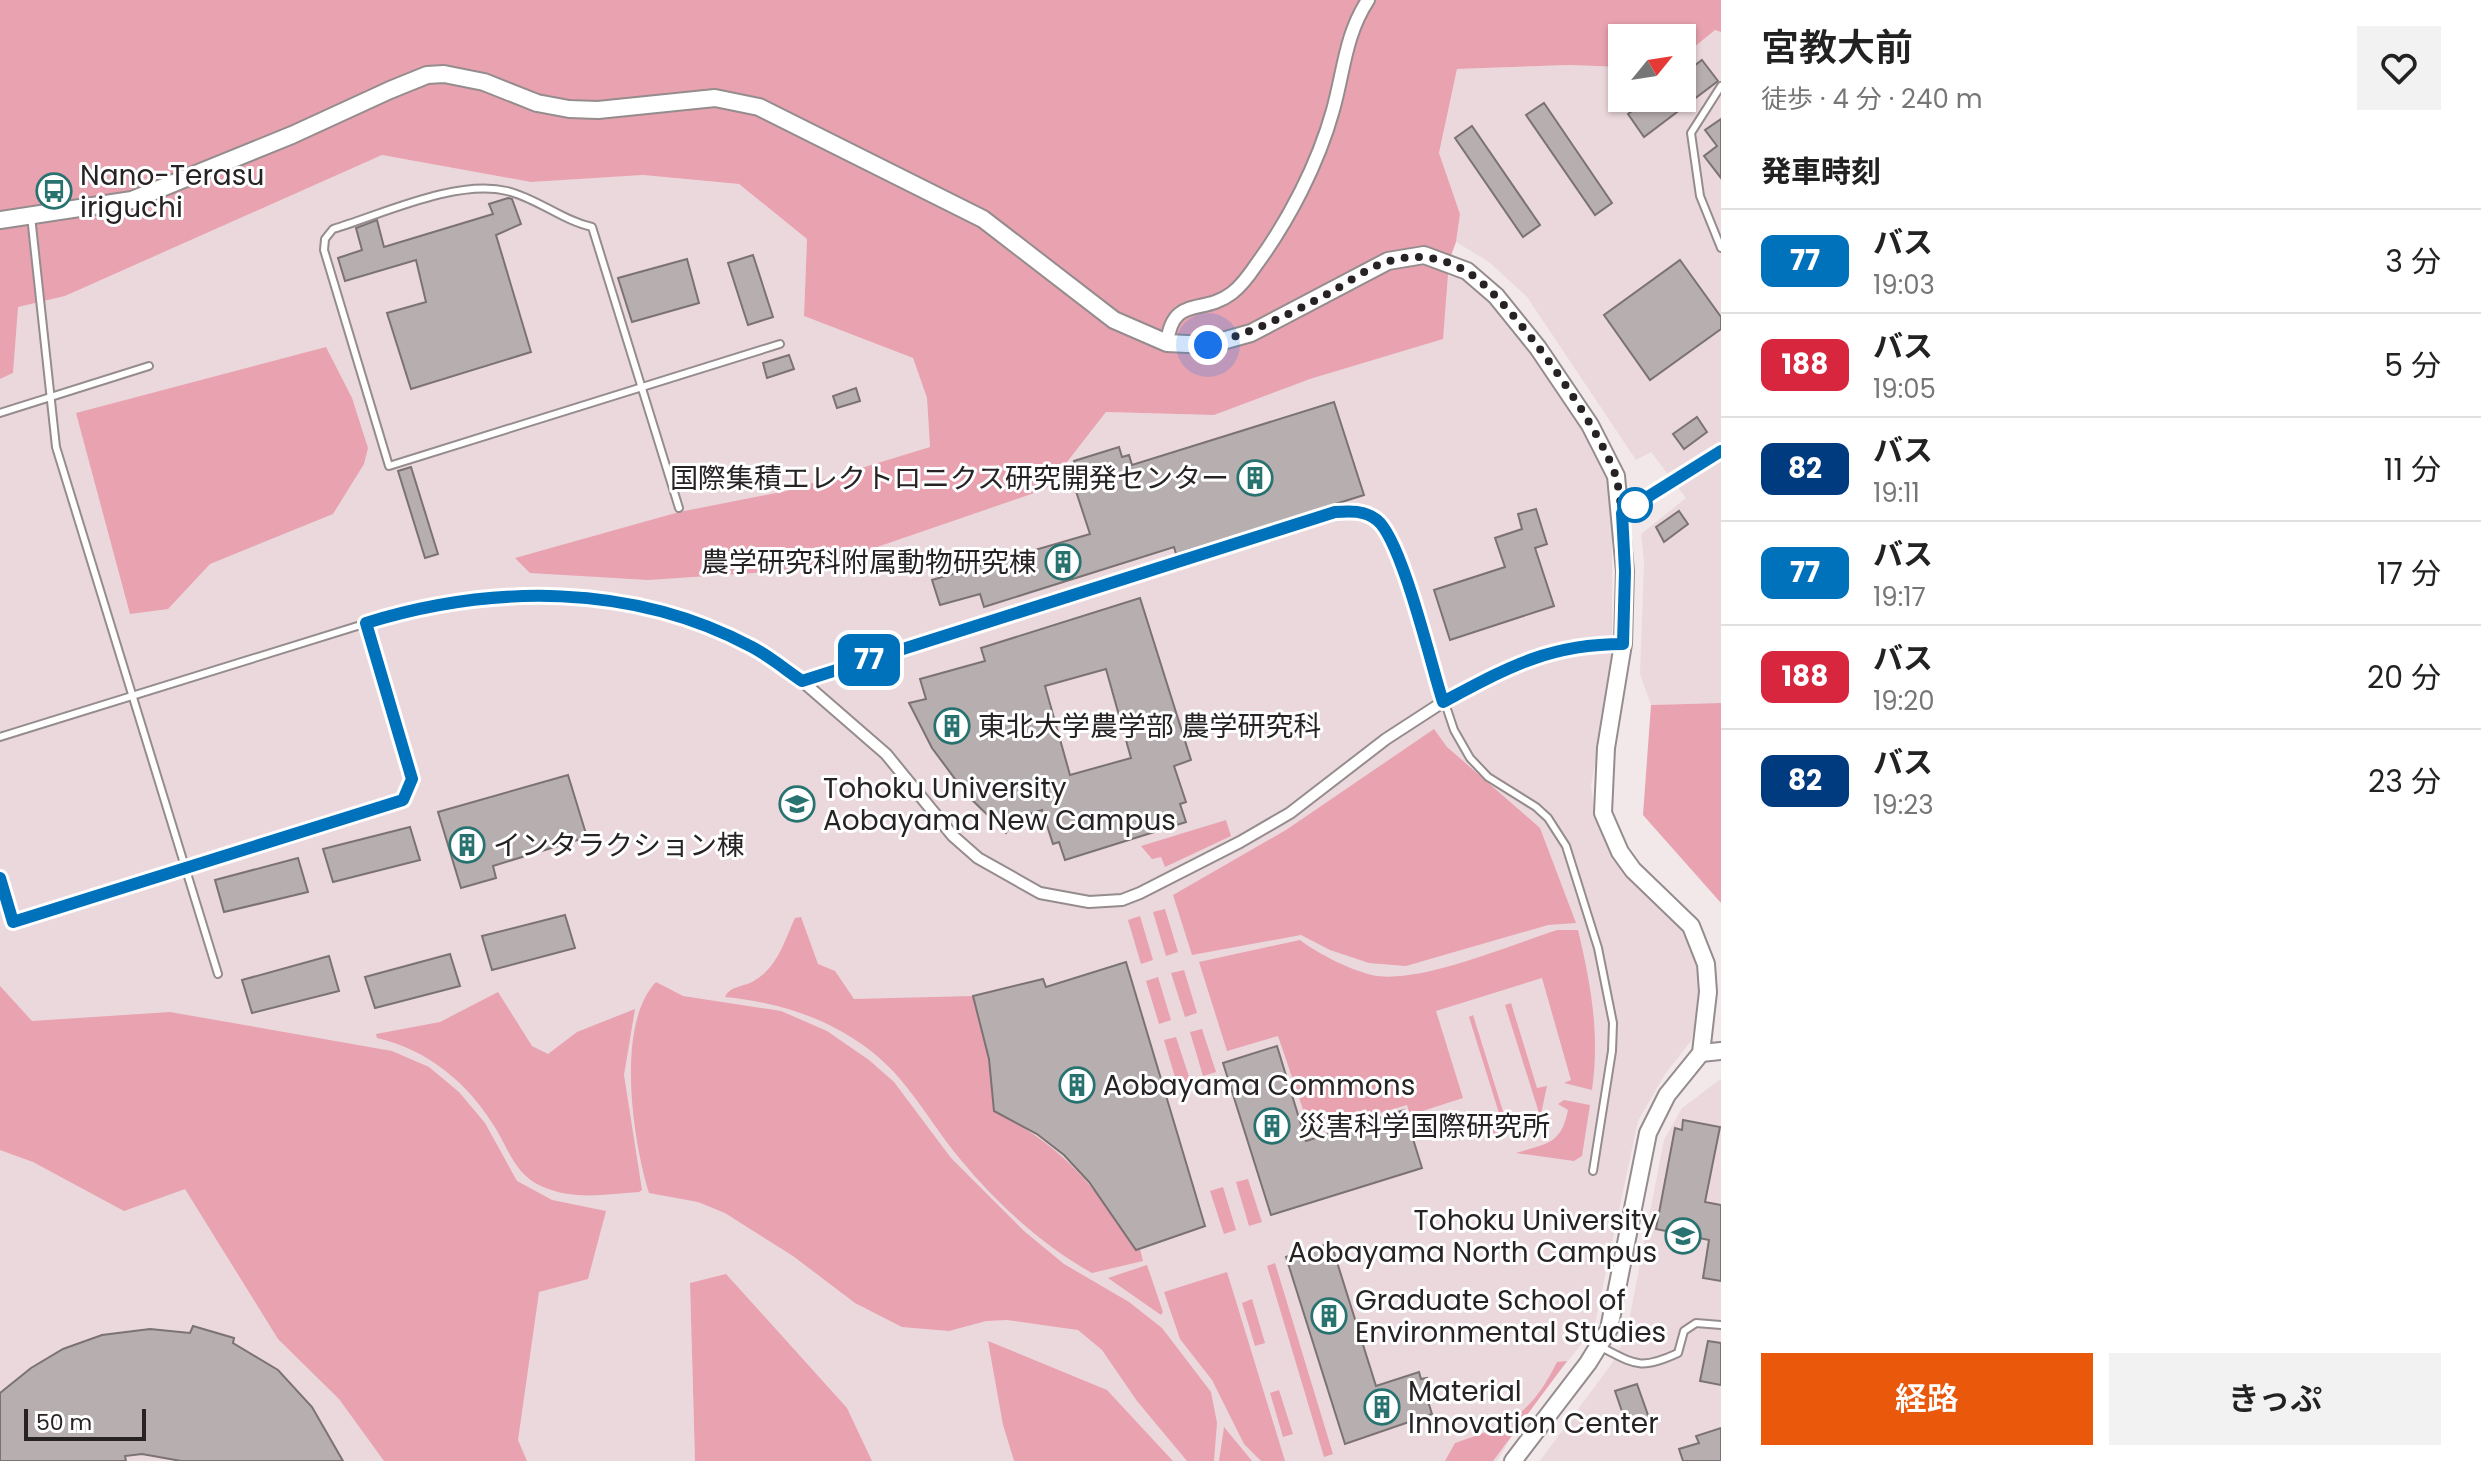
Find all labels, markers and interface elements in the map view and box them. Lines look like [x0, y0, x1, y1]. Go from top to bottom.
text: 宮教大前 [1761, 21, 1913, 74]
north arrow [1608, 24, 1696, 112]
map controls [1608, 24, 1696, 112]
button: heart [2357, 26, 2441, 110]
text: 徒歩 · 4 分 · 240 m [1761, 81, 1982, 117]
text: 発車時刻 [1761, 150, 1881, 193]
place label: Nano-Terasu iriguchi [80, 156, 264, 227]
bus stop icon: Nano-Terasu iriguchi [35, 172, 73, 210]
text: バス [1873, 221, 1933, 264]
text: 3 分 [2385, 240, 2441, 283]
text: 77 [1790, 241, 1820, 280]
text: 19:03 [1873, 267, 1935, 303]
your location [1188, 325, 1228, 365]
text: バス [1873, 325, 1933, 368]
text: 5 分 [2384, 344, 2441, 387]
text: 188 [1782, 345, 1828, 384]
text: 19:05 [1873, 371, 1936, 407]
text: バス [1873, 429, 1933, 472]
text: 11 分 [2384, 448, 2441, 491]
text: 82 [1788, 449, 1822, 488]
place label: 国際集積エレクトロニクス研究開発センター [670, 459, 1229, 498]
building icon: 国際集積エレクトロニクス研究開発センター [1236, 459, 1274, 497]
text: 19:11 [1873, 475, 1920, 511]
unlabelled marker [1618, 488, 1652, 522]
text: バス [1873, 533, 1933, 576]
place label: 農学研究科附属動物研究棟 [701, 543, 1037, 582]
building icon: 農学研究科附属動物研究棟 [1044, 543, 1082, 581]
text: 17 分 [2377, 552, 2441, 595]
text: 77 [1790, 553, 1820, 592]
text: 19:17 [1873, 579, 1926, 615]
line badge: 77 [833, 634, 905, 686]
text: バス [1873, 637, 1933, 680]
text: 77 [854, 640, 884, 679]
text: 20 分 [2367, 656, 2441, 699]
text: 188 [1782, 657, 1828, 696]
text: 19:20 [1873, 683, 1935, 719]
building icon: 東北大学農学部 農学研究科 [933, 707, 971, 745]
place label: 東北大学農学部 農学研究科 [978, 707, 1321, 746]
text: バス [1873, 741, 1933, 784]
text: 23 分 [2368, 760, 2441, 803]
text: 82 [1788, 761, 1822, 800]
place label: Tohoku University Aobayama New Campus [823, 769, 1176, 840]
school or university icon: Tohoku University Aobayama New Campus [778, 785, 816, 823]
text: 19:23 [1873, 787, 1934, 823]
building icon: インタラクション棟 [448, 826, 486, 864]
place label: インタラクション棟 [493, 826, 745, 865]
building icon: Aobayama Commons [1058, 1066, 1096, 1104]
place label: Aobayama Commons [1103, 1066, 1415, 1105]
building icon: 災害科学国際研究所 [1253, 1107, 1291, 1145]
place label: 災害科学国際研究所 [1298, 1107, 1550, 1146]
place label: Tohoku University Aobayama North Campus [1288, 1201, 1657, 1272]
school or university icon: Tohoku University Aobayama North Campus [1664, 1217, 1702, 1255]
place label: Graduate School of Environmental Studies [1355, 1281, 1666, 1352]
building icon: Graduate School of Environmental Studies [1310, 1297, 1348, 1335]
button: 経路 [1761, 1353, 2093, 1445]
button: きっぷ [2109, 1353, 2441, 1445]
place label: Material Innovation Center [1408, 1372, 1659, 1443]
building icon: Material Innovation Center [1363, 1388, 1401, 1426]
scale bar [24, 1405, 146, 1441]
text: 50 m [36, 1407, 92, 1438]

